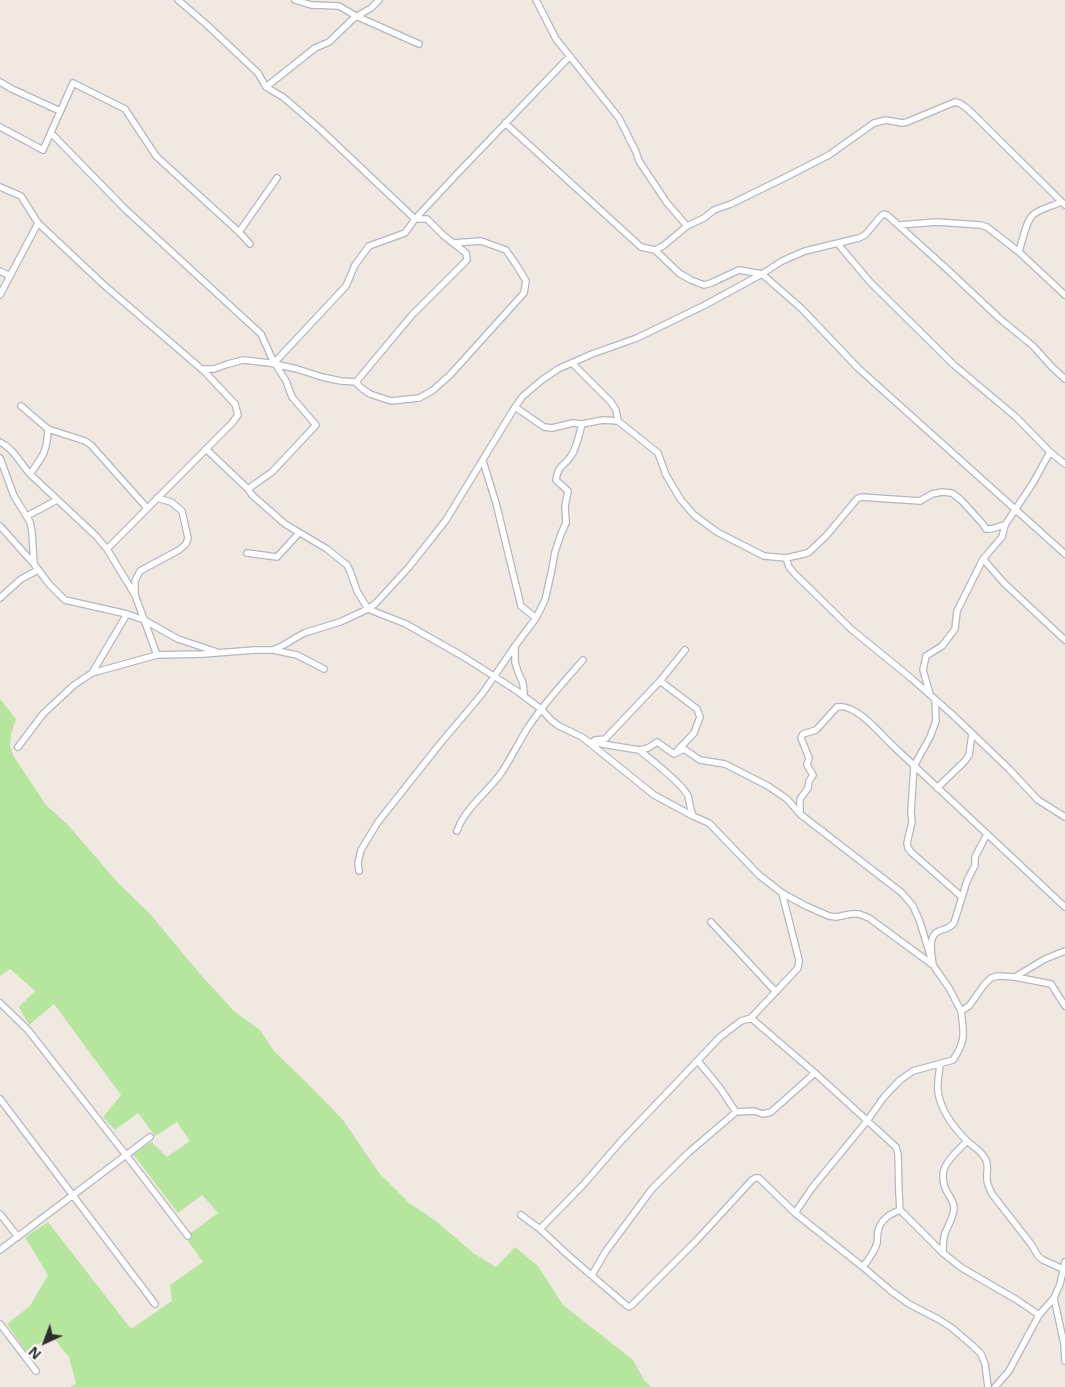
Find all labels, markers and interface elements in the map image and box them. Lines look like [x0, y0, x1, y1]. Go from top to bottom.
north arrow [20, 1317, 70, 1367]
text: N [24, 1343, 45, 1364]

